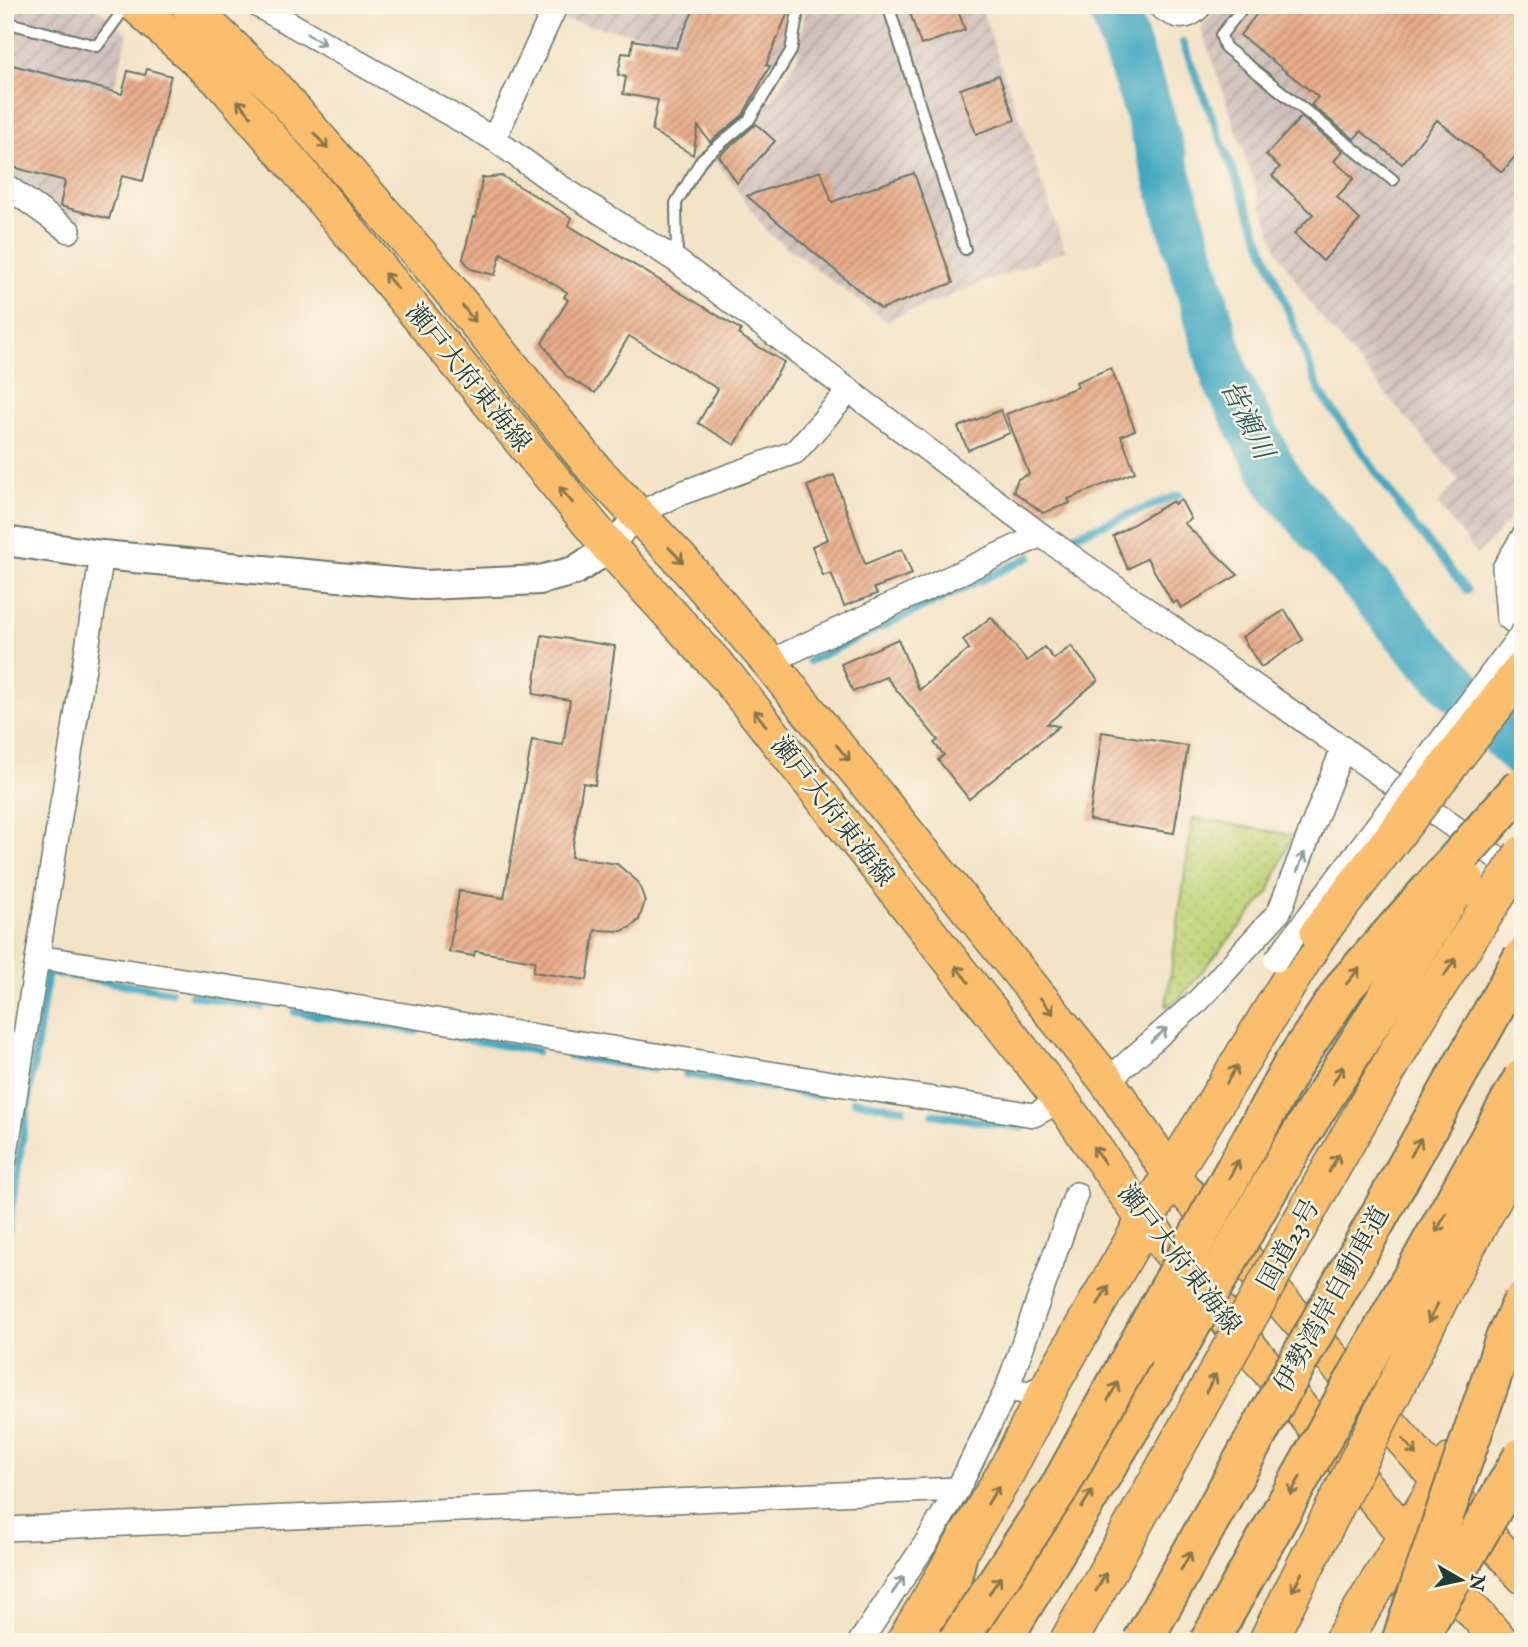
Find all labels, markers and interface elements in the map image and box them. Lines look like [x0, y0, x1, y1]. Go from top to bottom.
one-way arrow [306, 32, 326, 46]
one-way arrow [236, 99, 252, 117]
one-way arrow [313, 132, 329, 150]
one-way arrow [383, 273, 399, 291]
street label: 瀬戸大府東海線 [398, 297, 538, 459]
one-way arrow [461, 305, 477, 323]
water label: 皆瀬川 [1212, 375, 1281, 468]
one-way arrow [558, 487, 574, 505]
one-way arrow [667, 546, 684, 563]
one-way arrow [752, 710, 768, 728]
street label: 瀬戸大府東海線 [763, 730, 901, 894]
one-way arrow [835, 743, 850, 762]
one-way arrow [1295, 851, 1308, 873]
one-way arrow [1443, 958, 1457, 978]
one-way arrow [954, 965, 969, 983]
one-way arrow [1345, 967, 1361, 985]
one-way arrow [1040, 997, 1055, 1015]
one-way arrow [1149, 1028, 1167, 1044]
one-way arrow [1225, 1065, 1239, 1085]
one-way arrow [1332, 1065, 1346, 1085]
one-way arrow [1409, 1138, 1423, 1158]
one-way arrow [1092, 1146, 1106, 1165]
one-way arrow [1328, 1153, 1341, 1174]
one-way arrow [1227, 1159, 1241, 1180]
street label: 瀬戸大府東海線 [1110, 1178, 1248, 1342]
street label: 国道23号 [1251, 1193, 1328, 1296]
street label: 伊勢湾岸自動車道 [1267, 1201, 1397, 1399]
one-way arrow [1434, 1213, 1448, 1233]
one-way arrow [1096, 1286, 1110, 1306]
one-way arrow [1425, 1302, 1439, 1323]
one-way arrow [1205, 1373, 1218, 1394]
one-way arrow [1106, 1381, 1120, 1401]
one-way arrow [1402, 1438, 1418, 1456]
one-way arrow [1288, 1475, 1301, 1496]
one-way arrow [986, 1485, 1000, 1505]
one-way arrow [1080, 1490, 1094, 1510]
north arrow [1426, 1546, 1496, 1616]
one-way arrow [1179, 1551, 1193, 1571]
one-way arrow [1290, 1571, 1304, 1592]
text: N [1463, 1571, 1489, 1593]
one-way arrow [1095, 1572, 1108, 1593]
one-way arrow [891, 1576, 905, 1595]
one-way arrow [988, 1576, 1002, 1595]

